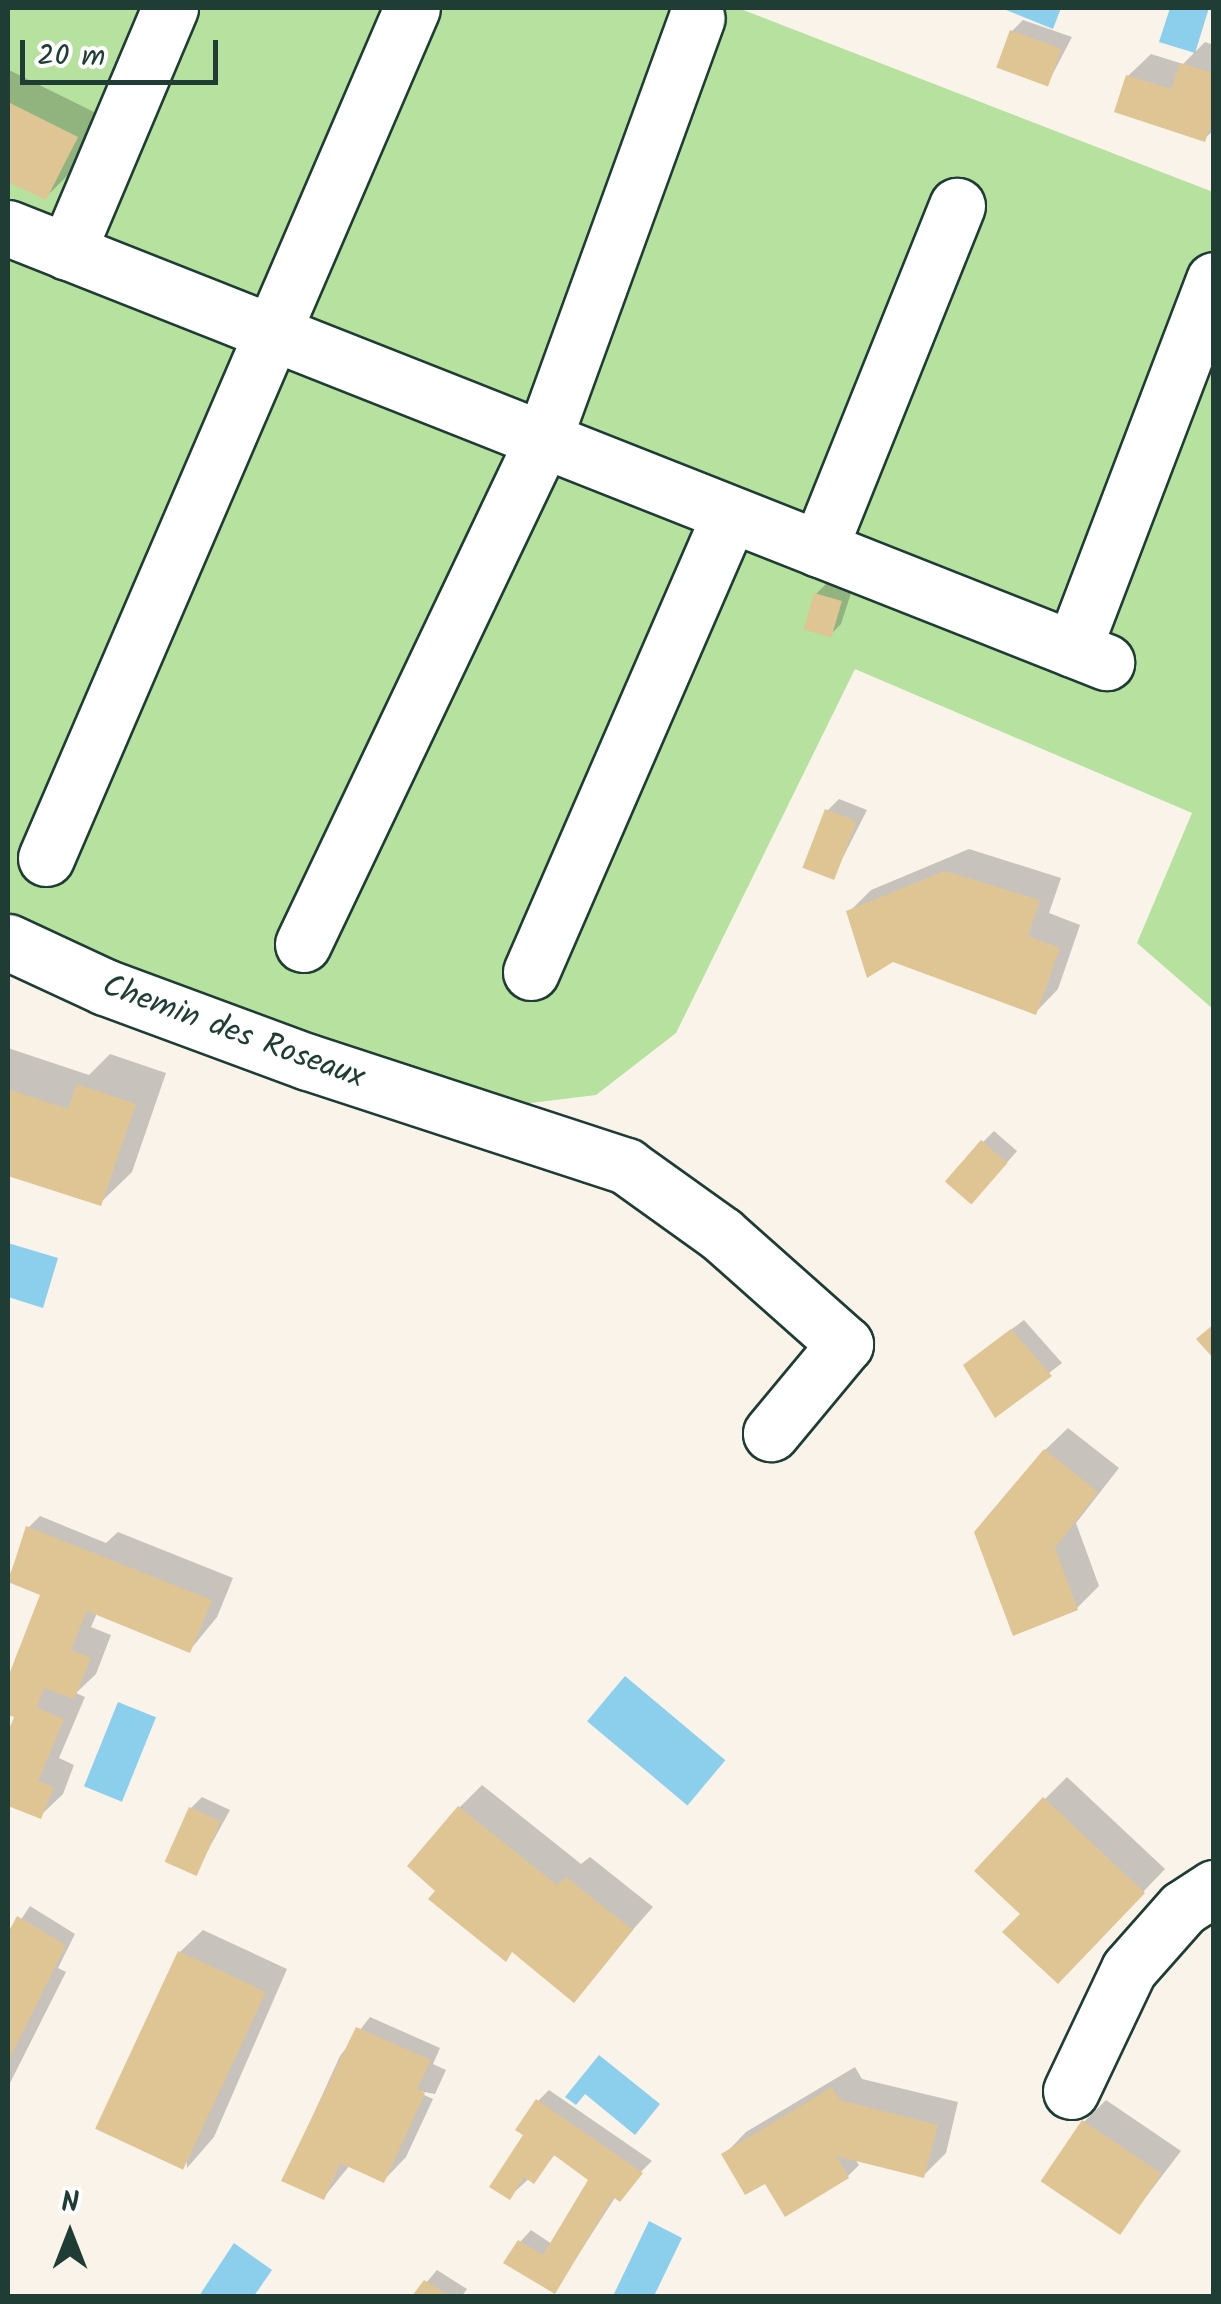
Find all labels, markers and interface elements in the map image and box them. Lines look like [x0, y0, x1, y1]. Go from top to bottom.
scale bar [25, 20, 222, 82]
text: 20 m [37, 33, 105, 81]
street label: Chemin des Roseaux [97, 968, 369, 1098]
text: N [61, 2181, 79, 2226]
north arrow [20, 2184, 120, 2284]

